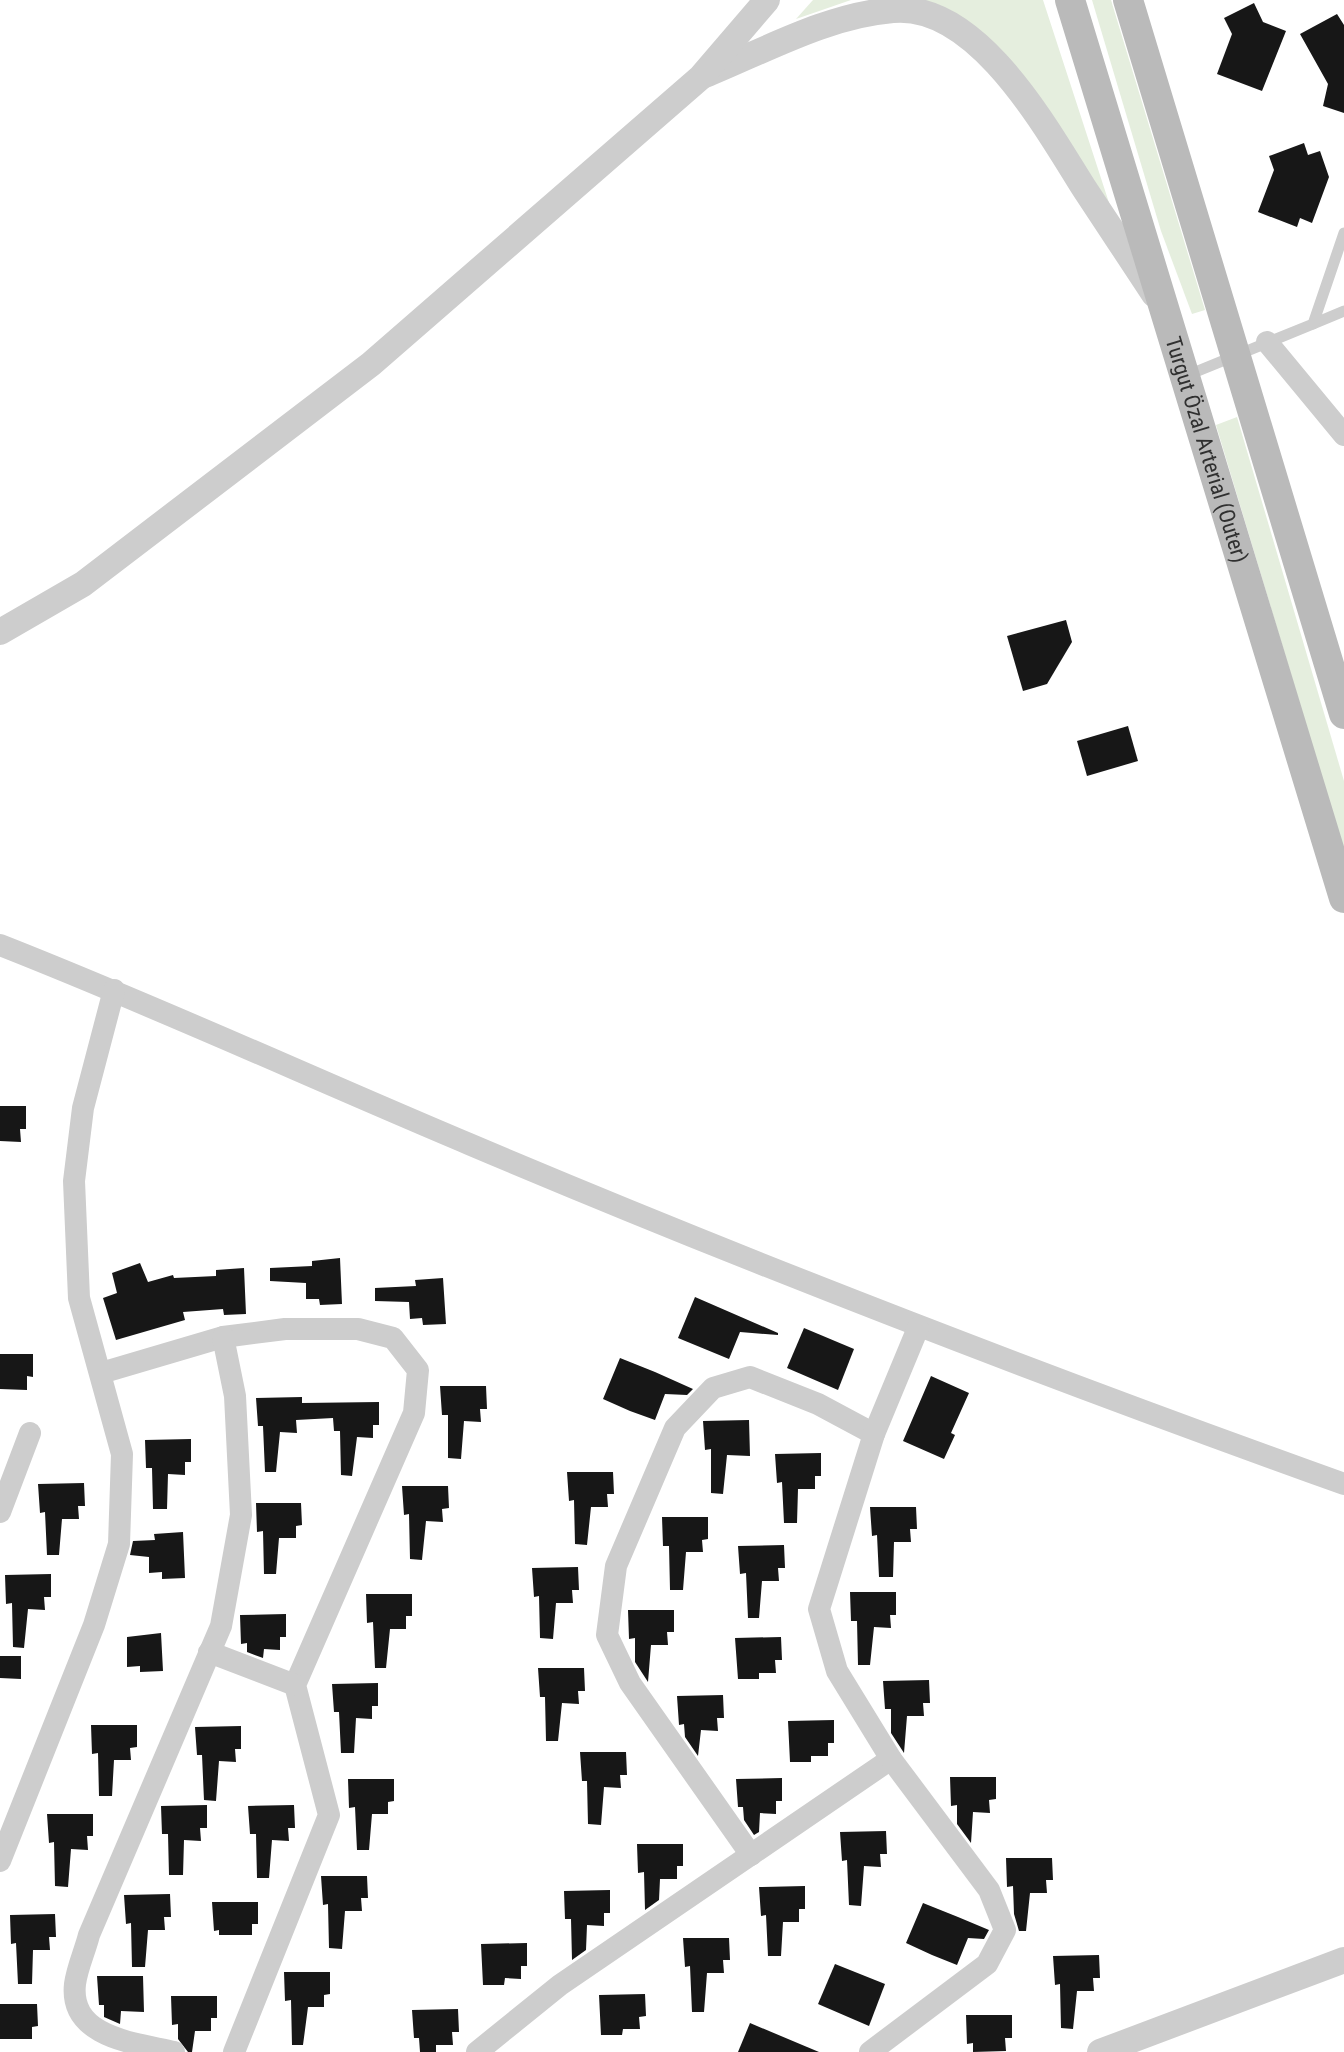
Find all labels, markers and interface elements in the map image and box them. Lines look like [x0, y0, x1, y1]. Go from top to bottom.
street label: Turgut Özal Arterial (Outer) [1161, 334, 1253, 566]

